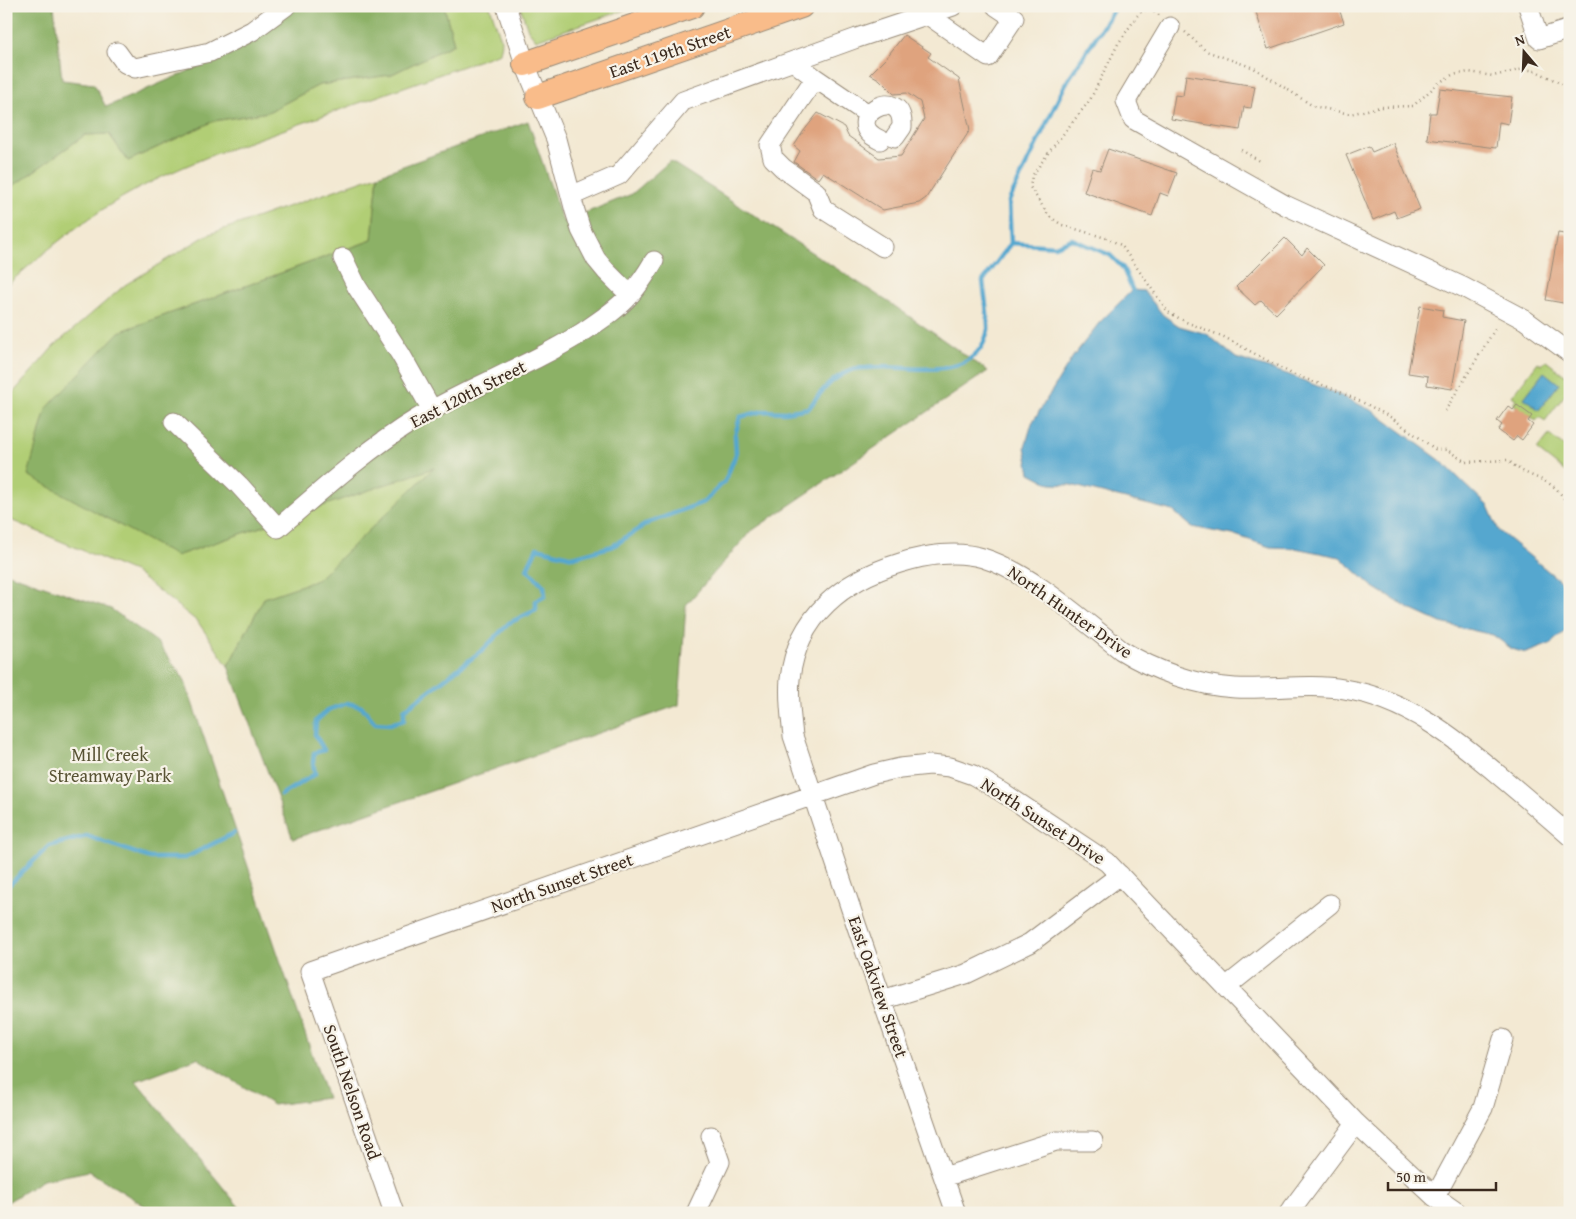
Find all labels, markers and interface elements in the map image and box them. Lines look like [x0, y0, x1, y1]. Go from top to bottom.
street label: East 119th Street [605, 18, 735, 85]
north arrow [1498, 28, 1548, 78]
text: N [1512, 29, 1528, 51]
street label: East 120th Street [405, 352, 531, 434]
street label: North Hunter Drive [1002, 558, 1138, 665]
park label: Mill Creek Streamway Park [49, 741, 172, 789]
street label: North Sunset Drive [976, 770, 1111, 871]
street label: North Sunset Street [487, 845, 637, 920]
street label: East Oakview Street [842, 912, 916, 1062]
street label: South Nelson Road [317, 1021, 388, 1163]
scale bar [1388, 1159, 1496, 1191]
text: 50 m [1396, 1166, 1427, 1187]

